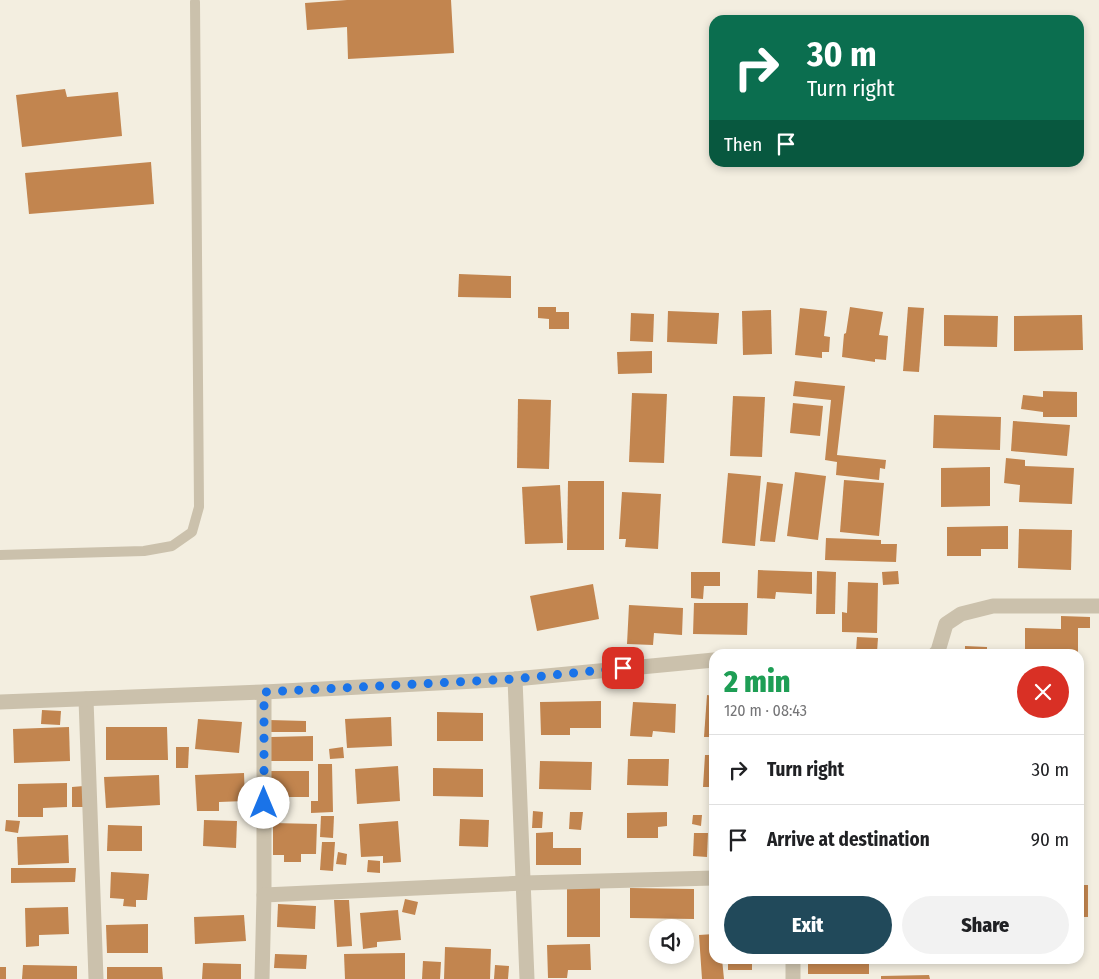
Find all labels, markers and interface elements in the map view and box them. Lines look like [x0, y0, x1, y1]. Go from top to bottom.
text: 30 m [807, 33, 877, 75]
icon: right [724, 35, 789, 100]
text: Turn right [807, 75, 895, 102]
icon: arrive [772, 130, 800, 158]
text: Then [724, 133, 762, 156]
pin [602, 647, 644, 689]
icon: arrive [609, 654, 637, 682]
text: 2 min [724, 664, 790, 700]
button: close [1017, 666, 1069, 718]
text: 120 m · 08:43 [724, 701, 807, 720]
icon: right [724, 756, 752, 784]
text: Turn right [767, 758, 844, 781]
text: 30 m [1031, 758, 1069, 781]
position arrow [237, 776, 289, 828]
icon: arrive [724, 826, 752, 854]
text: Arrive at destination [767, 828, 930, 851]
text: 90 m [1031, 828, 1069, 851]
button: Exit [724, 896, 892, 954]
button: Share [902, 896, 1069, 954]
map controls [649, 919, 694, 964]
button: sound [649, 919, 694, 964]

